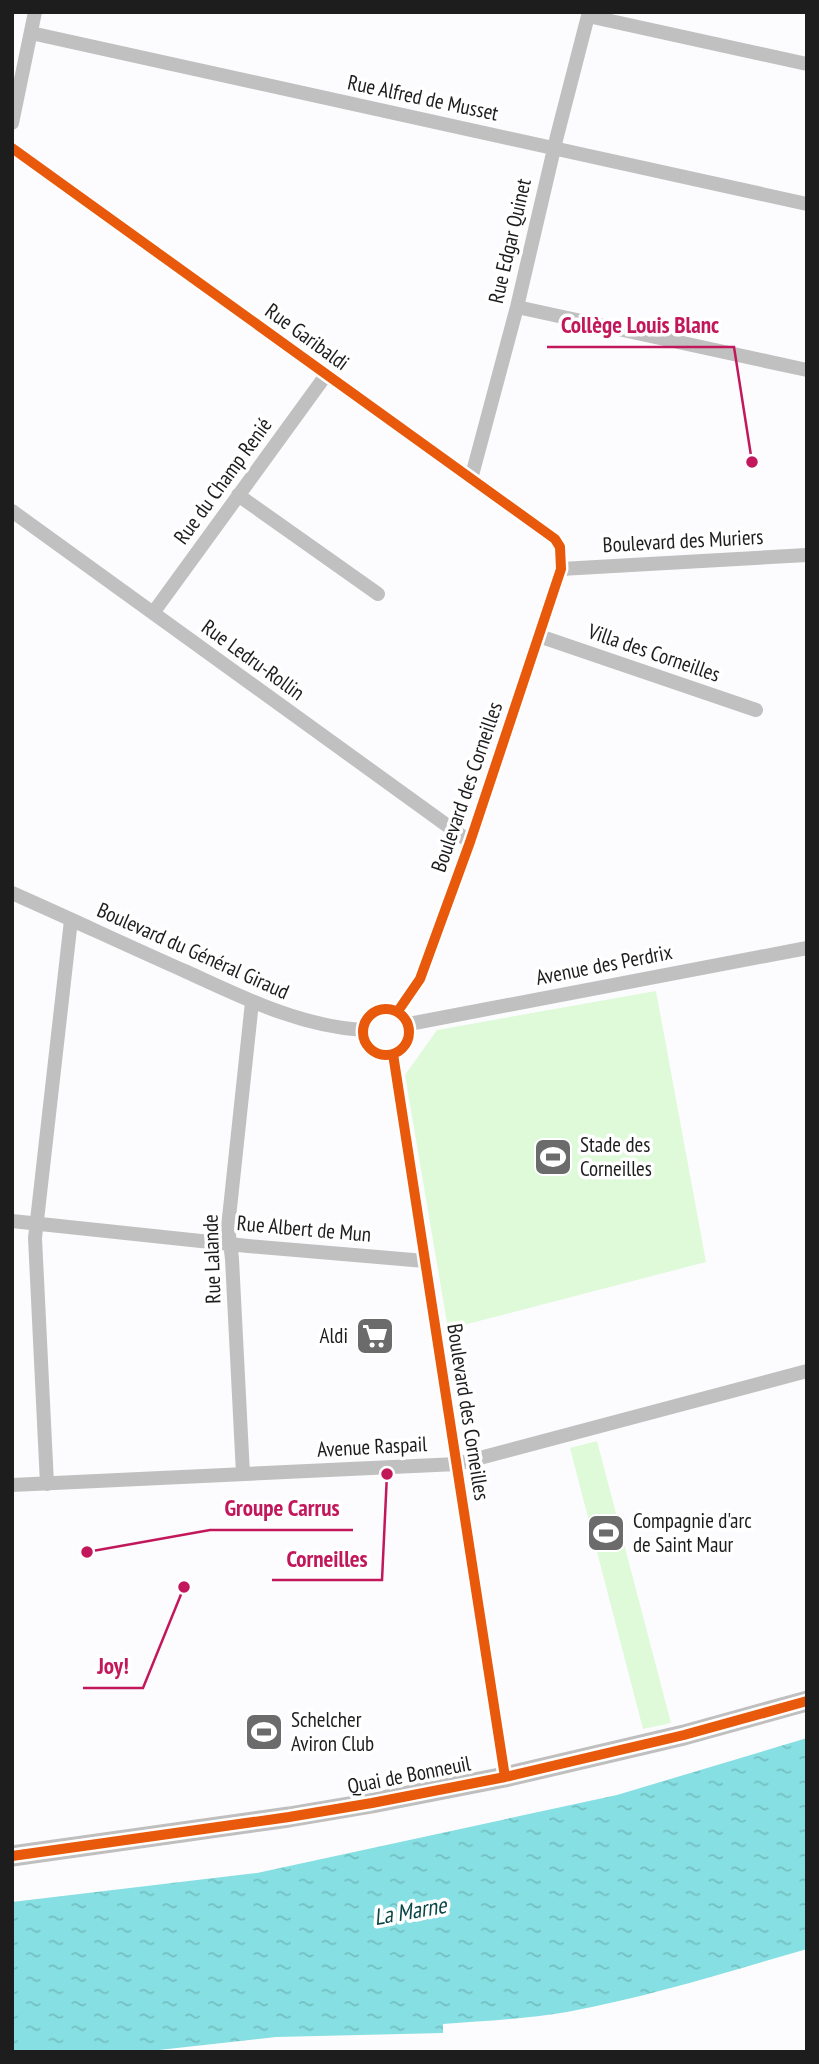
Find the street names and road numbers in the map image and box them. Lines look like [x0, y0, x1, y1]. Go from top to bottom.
street label: Rue Alfred de Musset [345, 68, 501, 127]
street label: Rue Edgar Quinet [482, 176, 537, 306]
street label: Rue Garibaldi [260, 297, 355, 376]
street label: Rue du Champ Renié [168, 412, 278, 549]
street label: Boulevard des Muriers [602, 523, 764, 558]
street label: Rue Ledru-Rollin [197, 613, 310, 706]
street label: Villa des Corneilles [584, 617, 724, 688]
street label: Boulevard des Corneilles [425, 698, 508, 876]
street label: Boulevard du Général Giraud [93, 896, 293, 1005]
street label: Avenue des Perdrix [533, 938, 675, 991]
street label: Rue Albert de Mun [236, 1209, 372, 1248]
street label: Rue Lalande [196, 1214, 227, 1304]
street label: Boulevard des Corneilles [441, 1322, 496, 1502]
street label: Avenue Raspail [316, 1430, 428, 1463]
street label: Quai de Bonneuil [345, 1749, 473, 1800]

